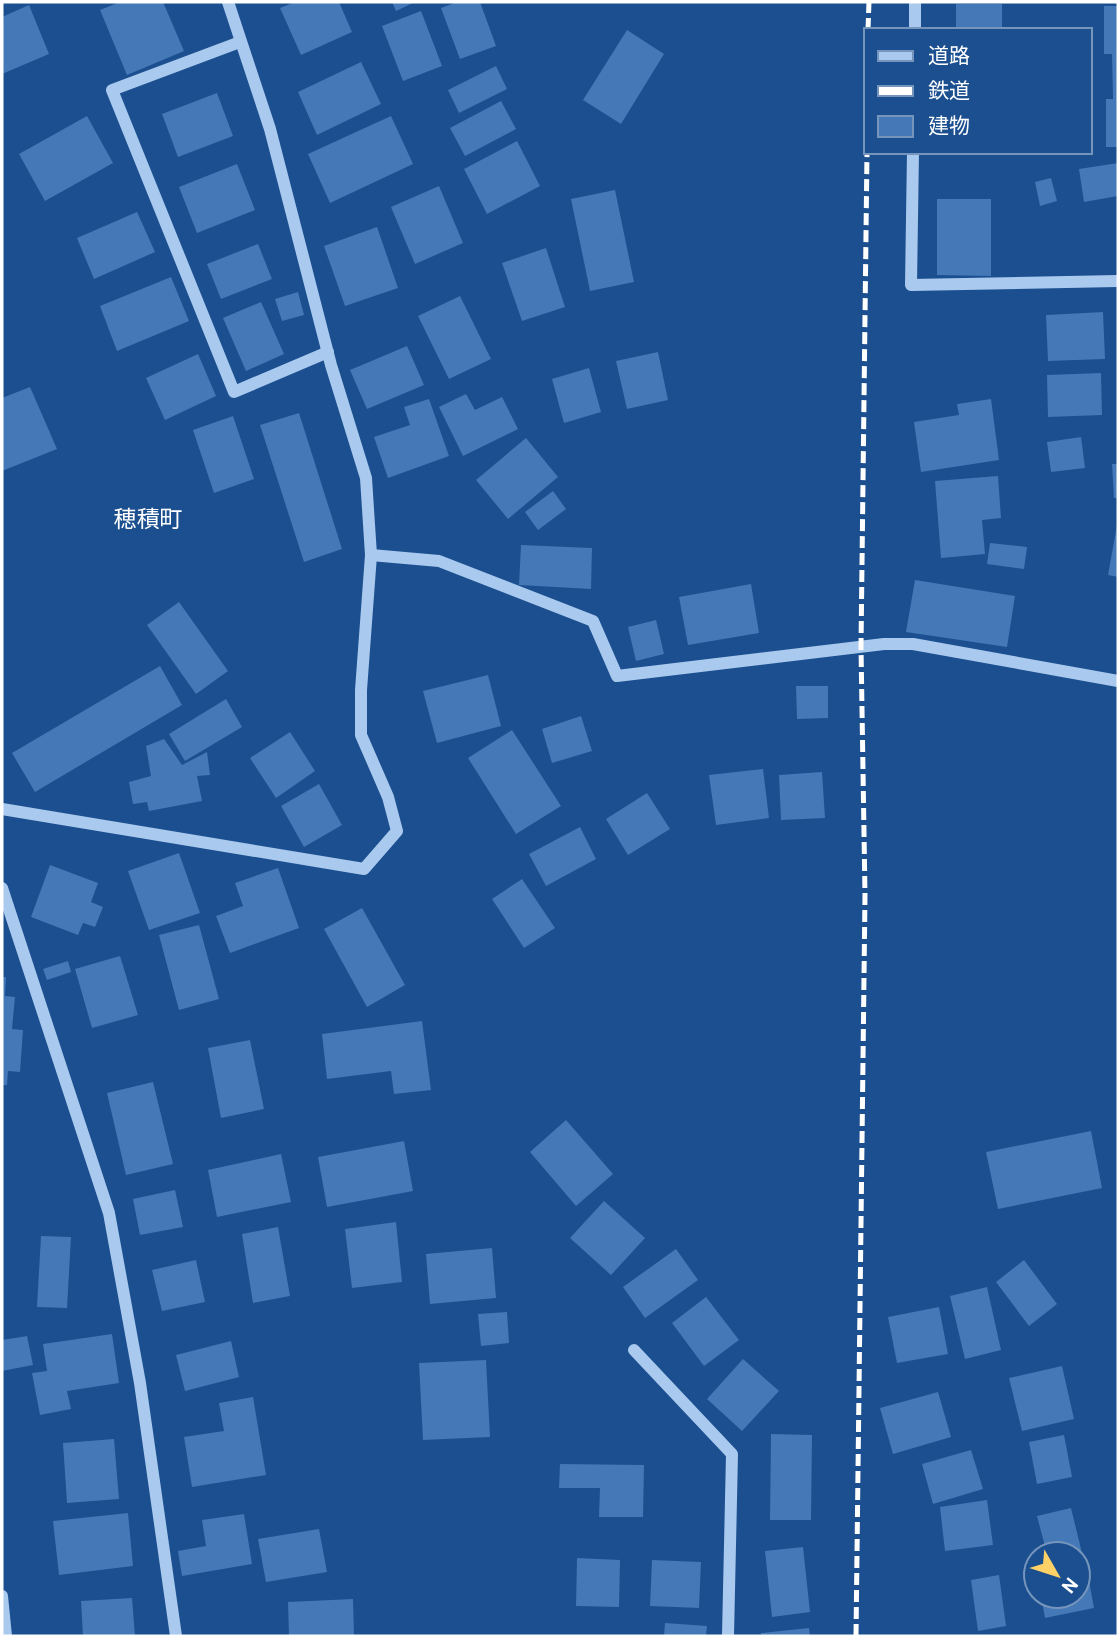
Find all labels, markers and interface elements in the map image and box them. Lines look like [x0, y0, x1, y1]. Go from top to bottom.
legend [864, 28, 1092, 154]
text: 道路 [928, 44, 970, 71]
text: 鉄道 [928, 79, 970, 106]
text: 建物 [928, 114, 970, 141]
district label: 穂積町 [114, 507, 183, 536]
north arrow [1022, 1540, 1092, 1610]
text: N [1055, 1572, 1082, 1597]

